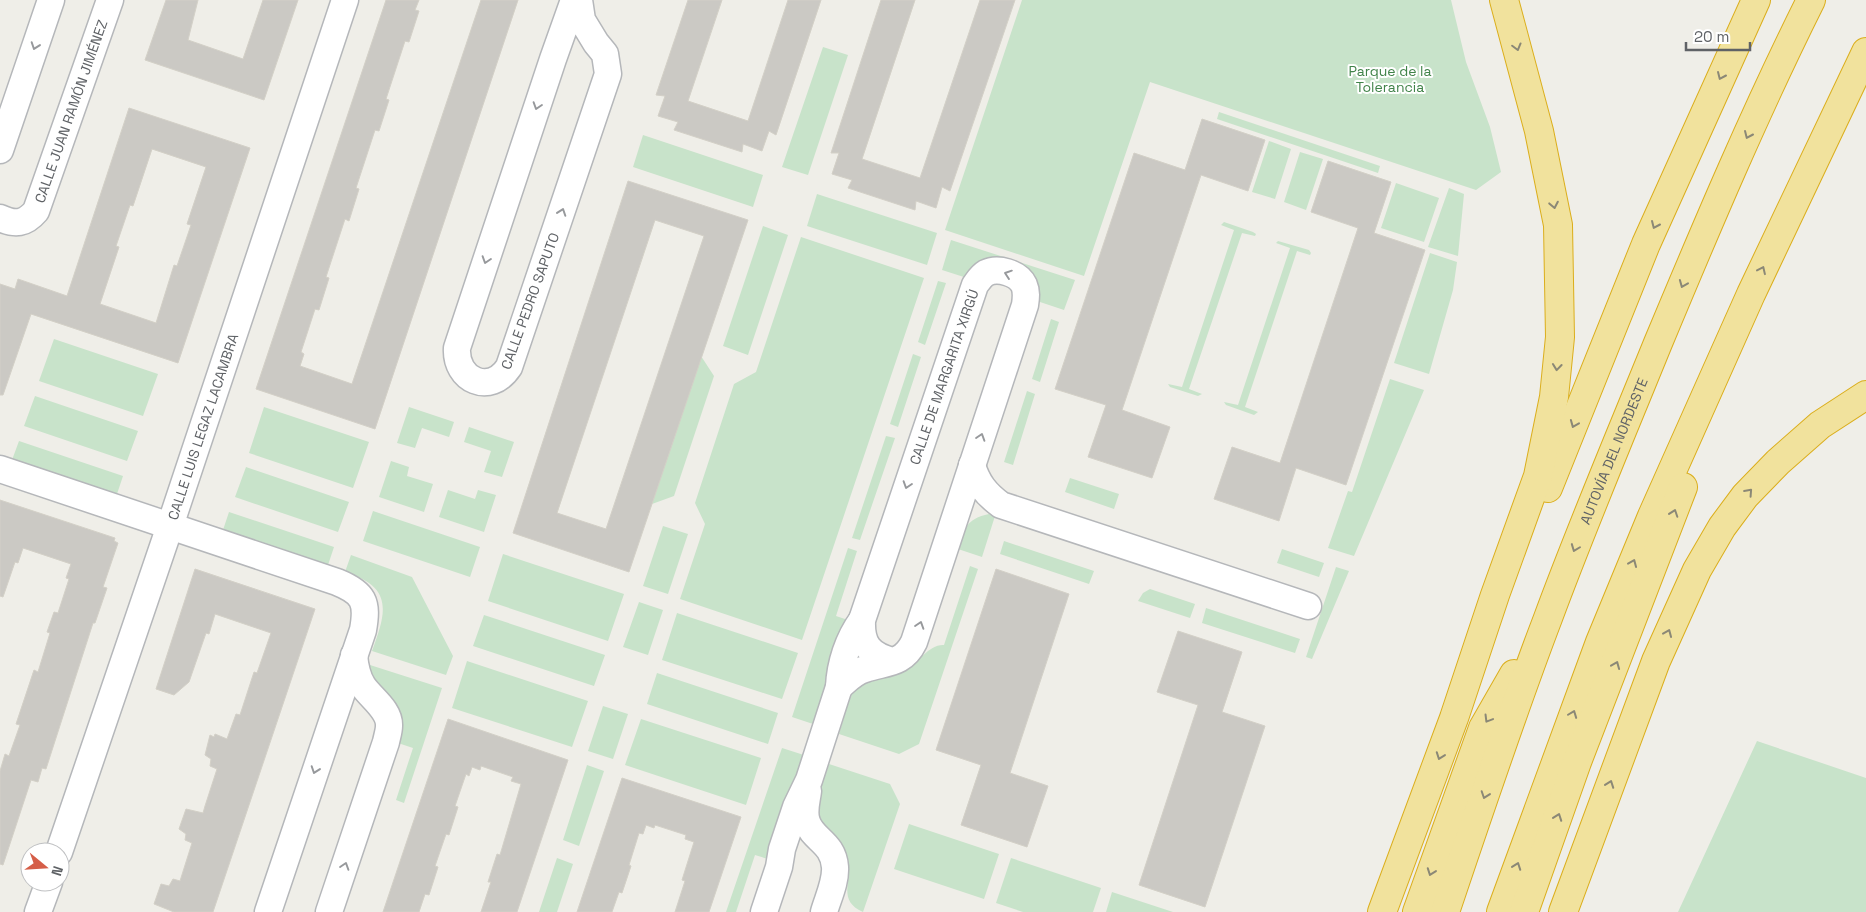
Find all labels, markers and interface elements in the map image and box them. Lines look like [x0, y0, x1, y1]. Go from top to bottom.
street label: CALLE JUAN RAMÓN JIMÉNEZ [31, 17, 111, 205]
scale bar [1686, 20, 1750, 52]
text: 20 m [1694, 27, 1729, 46]
one-way arrow [31, 41, 41, 50]
one-way arrow [1512, 42, 1522, 51]
park label: Parque de la Tolerancia [1348, 62, 1432, 96]
one-way arrow [1717, 71, 1728, 80]
one-way arrow [533, 101, 543, 109]
one-way arrow [1744, 130, 1755, 139]
one-way arrow [1548, 201, 1558, 210]
one-way arrow [556, 208, 566, 217]
one-way arrow [1650, 220, 1661, 229]
street label: CALLE PEDRO SAPUTO [497, 230, 563, 372]
one-way arrow [482, 255, 492, 264]
one-way arrow [1756, 266, 1766, 275]
one-way arrow [1004, 270, 1012, 280]
one-way arrow [1678, 279, 1689, 288]
street label: CALLE DE MARGARITA XIRGÚ [905, 287, 983, 467]
street label: CALLE LUIS LEGAZ LACAMBRA [164, 331, 242, 522]
one-way arrow [1552, 364, 1563, 372]
street label: AUTOVÍA DEL NORDESTE [1576, 375, 1652, 527]
one-way arrow [1570, 419, 1580, 428]
one-way arrow [975, 433, 985, 441]
one-way arrow [903, 480, 913, 488]
one-way arrow [1743, 489, 1752, 498]
one-way arrow [1668, 509, 1678, 518]
one-way arrow [1571, 543, 1581, 552]
one-way arrow [1627, 559, 1637, 568]
one-way arrow [914, 621, 924, 629]
one-way arrow [1662, 629, 1673, 638]
one-way arrow [1610, 661, 1620, 670]
one-way arrow [1567, 710, 1577, 718]
one-way arrow [1484, 714, 1494, 723]
one-way arrow [1436, 751, 1446, 760]
one-way arrow [311, 766, 321, 774]
one-way arrow [1604, 781, 1614, 789]
one-way arrow [1481, 790, 1491, 799]
one-way arrow [1552, 813, 1562, 821]
north arrow [20, 842, 70, 892]
one-way arrow [339, 862, 349, 871]
one-way arrow [1511, 862, 1521, 871]
text: N [47, 864, 67, 878]
one-way arrow [1427, 867, 1437, 875]

